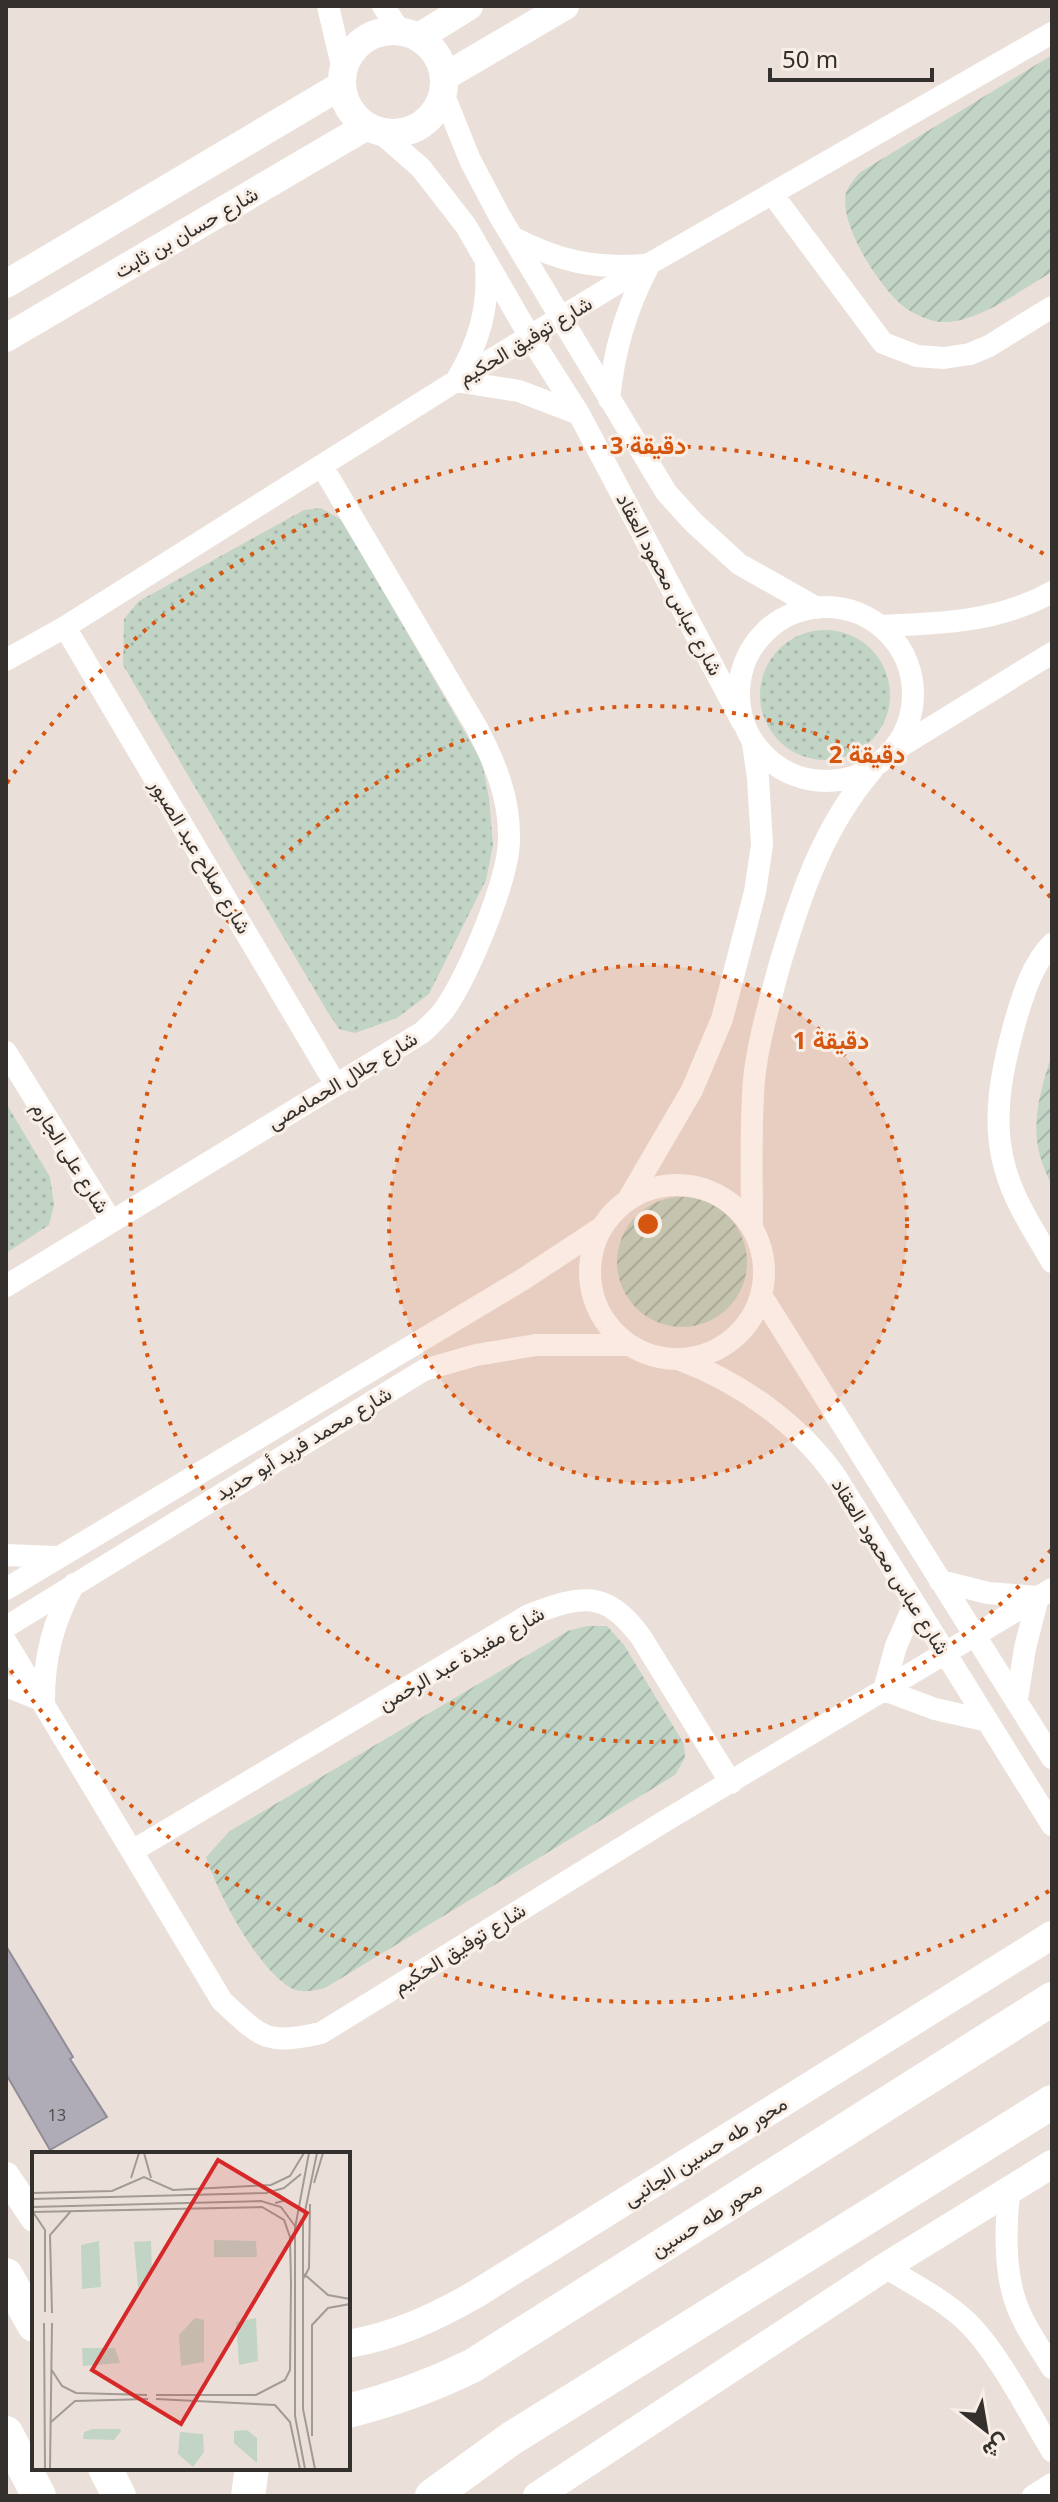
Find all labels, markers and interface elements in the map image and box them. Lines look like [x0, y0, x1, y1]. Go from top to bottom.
scale bar [770, 32, 932, 82]
text: 50 m [782, 42, 838, 75]
street label: شارع حسان بن ثابت [109, 180, 263, 285]
street label: شارع توفيق الحكيم [453, 289, 597, 391]
text: 3 دقيقة [610, 428, 686, 461]
street label: شارع عباس محمود العقاد [610, 488, 730, 680]
text: 2 دقيقة [829, 737, 905, 770]
street label: شارع صلاح عبد الصبور [143, 773, 258, 939]
text: 1 دقيقة [793, 1023, 869, 1056]
street label: شارع جلال الحمامصى [262, 1025, 423, 1136]
street label: شارع على الجارم [25, 1096, 116, 1218]
centre of rings [634, 1210, 662, 1238]
street label: شارع محمد فريد أبو حديد [210, 1380, 397, 1507]
street label: شارع عباس محمود العقاد [825, 1473, 956, 1660]
street label: شارع مفيدة عبد الرحمن [373, 1599, 549, 1717]
street label: شارع توفيق الحكيم [388, 1896, 531, 2000]
street label: محور طه حسين الجانبى [618, 2090, 792, 2212]
house number: 13 [48, 2104, 66, 2126]
inset map [32, 2152, 350, 2470]
street label: محور طه حسين [645, 2173, 767, 2263]
north arrow [946, 2390, 1026, 2470]
text: ش [978, 2428, 1016, 2468]

